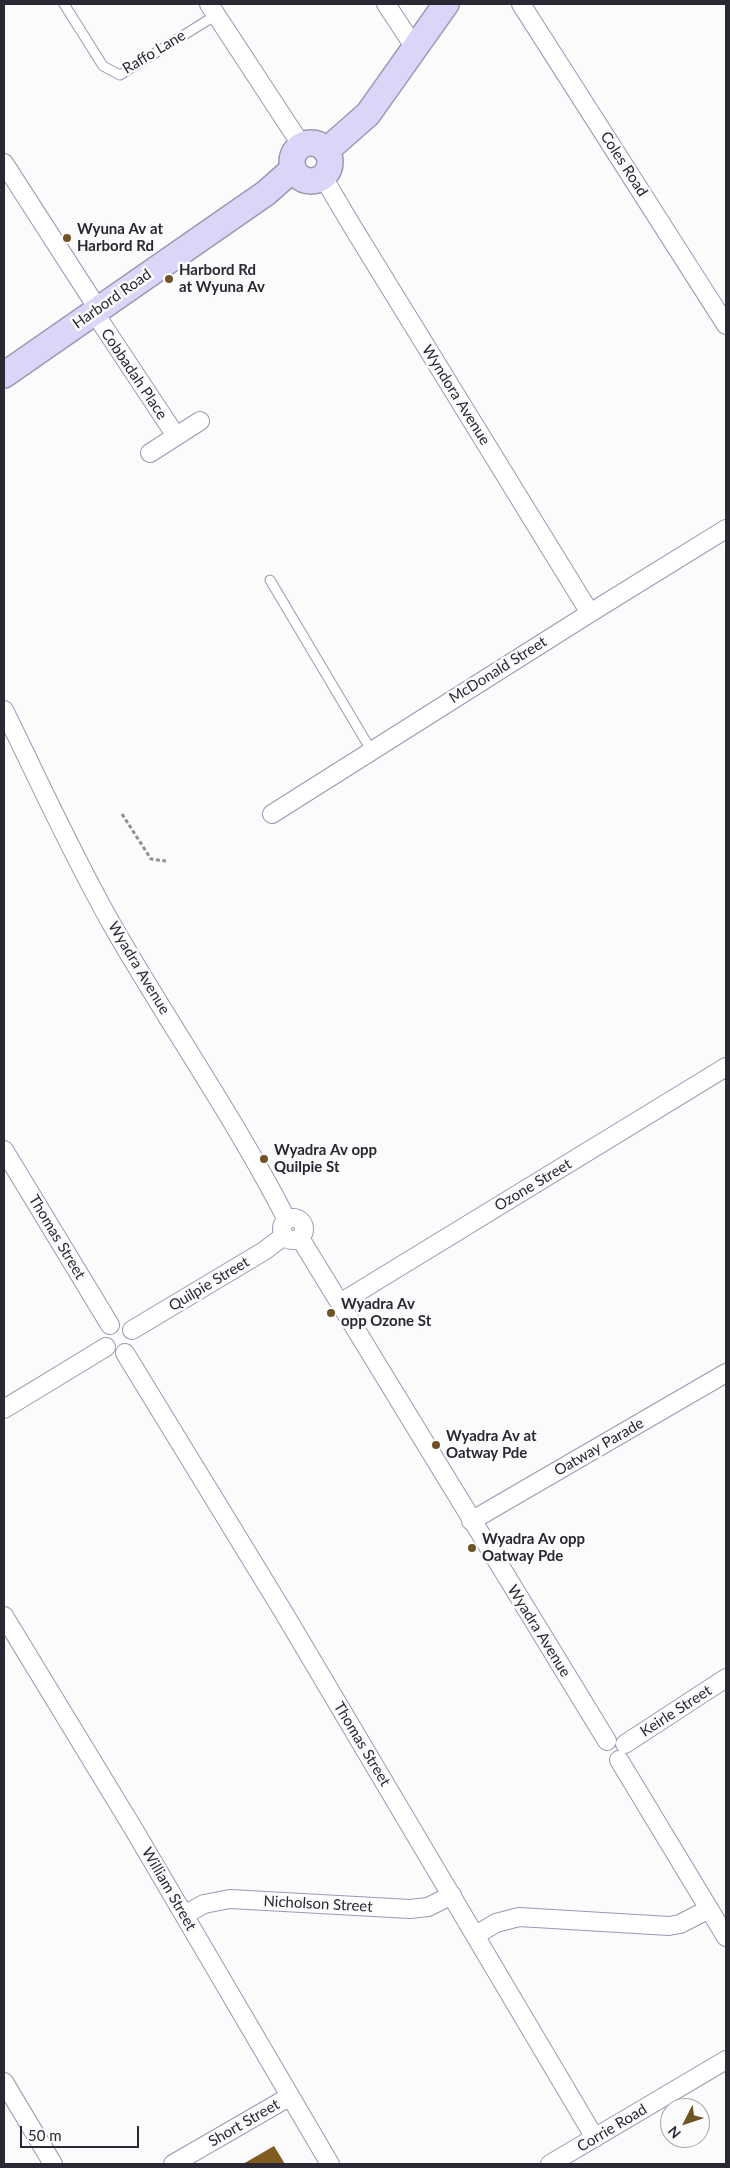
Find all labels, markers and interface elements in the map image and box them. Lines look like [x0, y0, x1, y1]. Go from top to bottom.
street label: Raffo Lane [119, 26, 189, 78]
street label: Coles Road [596, 128, 652, 200]
place label: Wyuna Av at Harbord Rd [77, 220, 163, 255]
marker: Wyuna Av at Harbord Rd [61, 232, 73, 244]
place label: Harbord Rd at Wyuna Av [179, 261, 265, 296]
street label: Harbord Road [69, 265, 155, 333]
marker: Harbord Rd at Wyuna Av [163, 273, 175, 285]
street label: Cobbadah Place [97, 325, 171, 423]
street label: Wyndora Avenue [418, 342, 494, 448]
street label: McDonald Street [446, 633, 550, 707]
street label: Wyadra Avenue [104, 918, 174, 1018]
place label: Wyadra Av opp Quilpie St [274, 1141, 377, 1176]
marker: Wyadra Av opp Quilpie St [258, 1153, 270, 1165]
street label: Ozone Street [491, 1155, 575, 1215]
street label: Thomas Street [25, 1192, 89, 1282]
street label: Quilpie Street [166, 1253, 252, 1315]
place label: Wyadra Av opp Ozone St [341, 1295, 431, 1330]
marker: Wyadra Av opp Ozone St [325, 1307, 337, 1319]
street label: Oatway Parade [551, 1414, 647, 1480]
place label: Wyadra Av at Oatway Pde [446, 1427, 537, 1462]
marker: Wyadra Av at Oatway Pde [430, 1439, 442, 1451]
place label: Wyadra Av opp Oatway Pde [482, 1530, 585, 1565]
marker: Wyadra Av opp Oatway Pde [466, 1542, 478, 1554]
street label: Wyadra Avenue [504, 1582, 574, 1680]
street label: Keirle Street [637, 1681, 715, 1741]
street label: Thomas Street [330, 1699, 394, 1789]
street label: William Street [138, 1844, 200, 1934]
street label: Nicholson Street [263, 1892, 373, 1916]
street label: Short Street [205, 2095, 283, 2151]
north arrow [660, 2098, 710, 2148]
street label: Corrie Road [574, 2100, 650, 2156]
scale bar [22, 2116, 141, 2148]
text: N [664, 2123, 684, 2142]
text: 50 m [28, 2126, 62, 2144]

